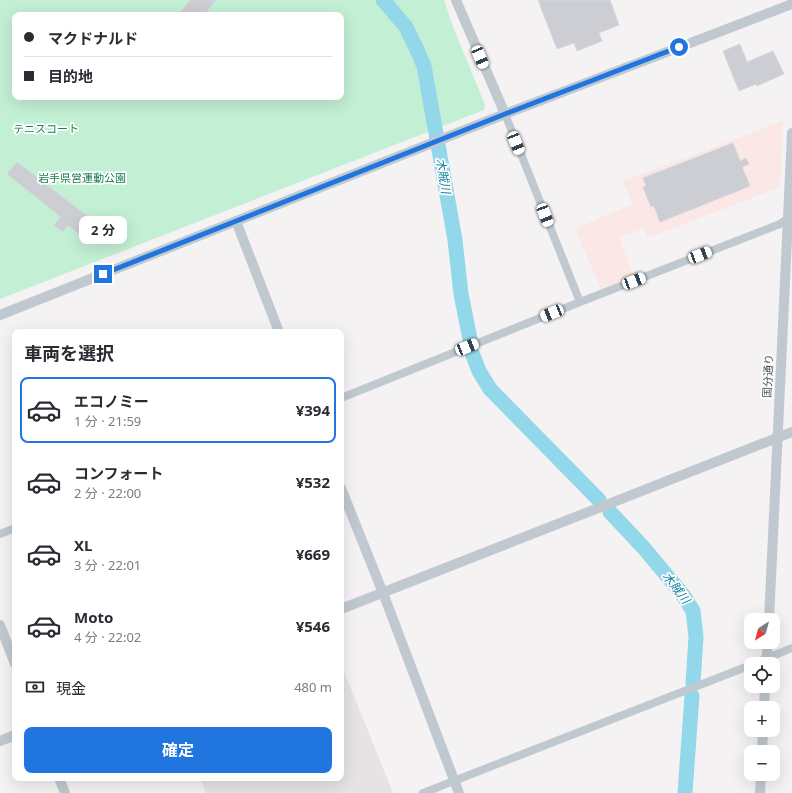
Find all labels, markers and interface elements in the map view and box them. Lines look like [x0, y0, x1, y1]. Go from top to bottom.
text: マクドナルド [48, 28, 138, 48]
route start [670, 38, 688, 56]
car [470, 44, 490, 70]
text: 目的地 [48, 66, 93, 86]
park label: テニスコート [13, 121, 79, 136]
car [506, 130, 526, 156]
water label: 木賊川 [432, 157, 455, 197]
park label: 岩手県営運動公園 [38, 170, 126, 185]
car [535, 202, 555, 228]
callout: 2 分 [79, 216, 127, 244]
text: 2 分 [91, 221, 115, 239]
car [687, 245, 713, 265]
route end [94, 265, 112, 283]
car [621, 271, 647, 291]
car [539, 303, 565, 323]
car [454, 337, 480, 357]
text: 車両を選択 [24, 341, 114, 365]
street label: 国分通り [759, 354, 776, 398]
text: エコノミー [74, 391, 149, 411]
icon: car [26, 392, 62, 428]
text: ¥394 [296, 400, 330, 420]
text: 1 分 · 21:59 [74, 412, 141, 430]
text: コンフォート [74, 463, 164, 483]
icon: car [26, 464, 62, 500]
text: ¥532 [296, 472, 330, 492]
text: 2 分 · 22:00 [74, 484, 141, 502]
text: XL [74, 535, 92, 555]
icon: car [26, 536, 62, 572]
text: ¥669 [296, 544, 330, 564]
text: 3 分 · 22:01 [74, 556, 141, 574]
water label: 木賊川 [659, 568, 695, 609]
text: Moto [74, 607, 113, 627]
icon: car [26, 608, 62, 644]
north arrow [744, 613, 780, 649]
map controls [744, 613, 780, 781]
text: ¥546 [296, 616, 330, 636]
text: 4 分 · 22:02 [74, 628, 141, 646]
button: locate [744, 657, 780, 693]
icon: cash [24, 676, 46, 698]
text: 現金 [56, 678, 86, 698]
text: 480 m [294, 678, 332, 696]
button: + [744, 701, 780, 737]
button: 確定 [24, 727, 332, 773]
button: − [744, 745, 780, 781]

